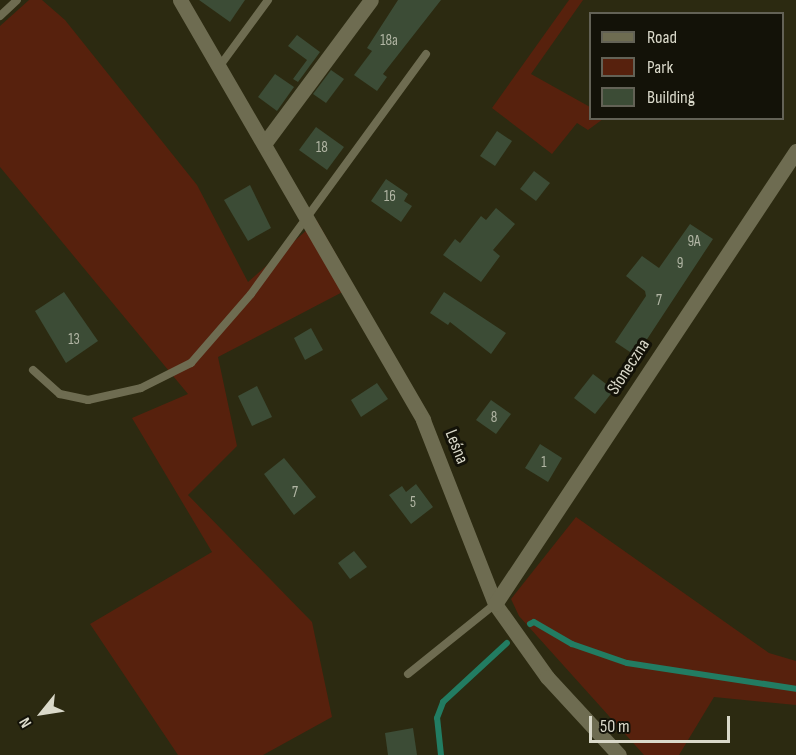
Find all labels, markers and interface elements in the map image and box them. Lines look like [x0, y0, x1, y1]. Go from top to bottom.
legend [589, 12, 784, 120]
text: Road [647, 27, 677, 48]
house number: 18a [380, 32, 398, 50]
text: Park [647, 57, 673, 78]
text: Building [647, 87, 695, 108]
house number: 18 [316, 139, 328, 157]
house number: 16 [384, 188, 396, 206]
house number: 9A [687, 233, 701, 251]
house number: 9 [677, 255, 683, 273]
house number: 7 [656, 292, 662, 310]
house number: 13 [68, 331, 80, 349]
street label: Słoneczna [603, 335, 655, 399]
house number: 8 [491, 409, 497, 427]
street label: Leśna [439, 427, 473, 467]
house number: 1 [541, 454, 547, 472]
house number: 7 [292, 484, 298, 502]
house number: 5 [410, 494, 416, 512]
north arrow [12, 683, 72, 743]
scale bar [592, 704, 733, 742]
text: N [16, 714, 36, 731]
text: 50 m [600, 716, 630, 737]

